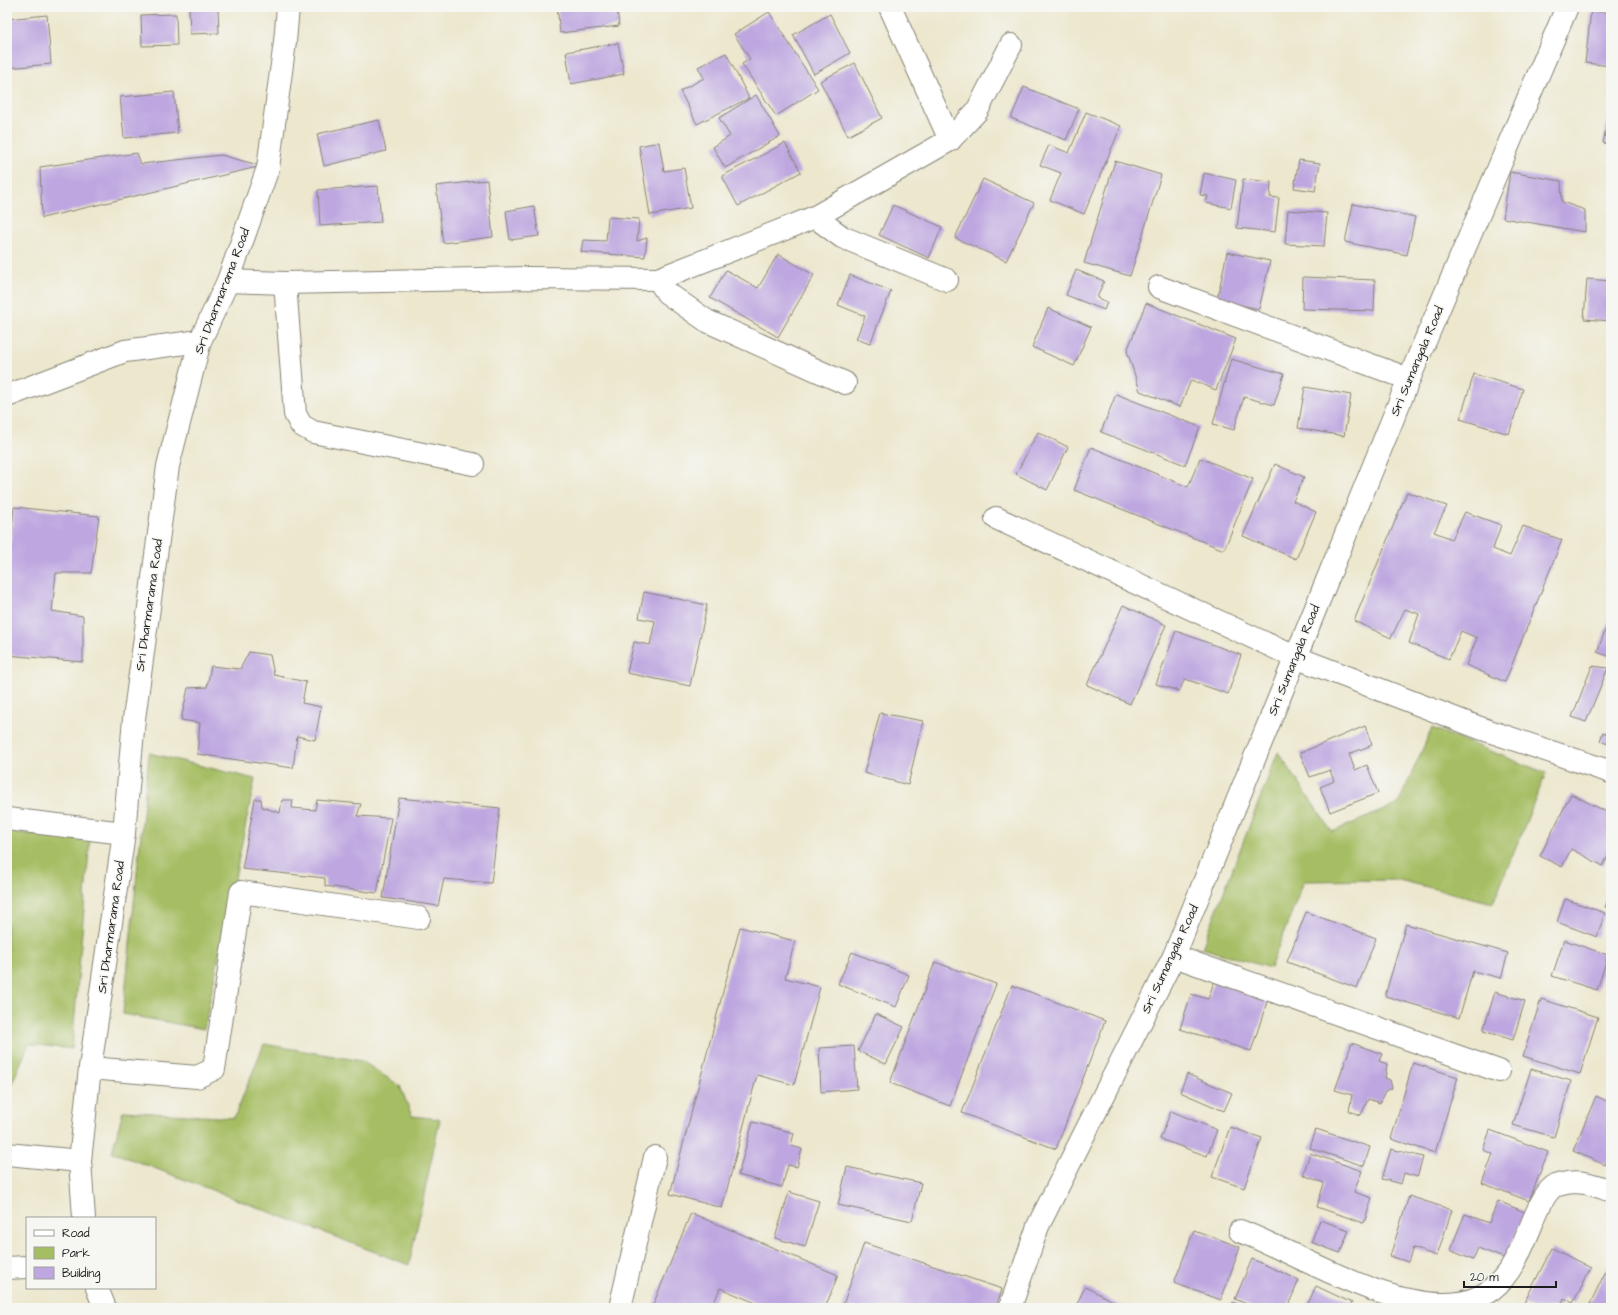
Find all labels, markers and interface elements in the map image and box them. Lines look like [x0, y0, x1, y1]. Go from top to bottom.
street label: Sri Dharmarama Road [190, 225, 254, 357]
street label: Sri Sumangala Road [1386, 303, 1449, 419]
street label: Sri Dharmarama Road [131, 537, 167, 672]
street label: Sri Sumangala Road [1264, 602, 1325, 718]
street label: Sri Dharmarama Road [93, 859, 129, 994]
street label: Sri Sumangala Road [1137, 901, 1204, 1017]
legend [26, 1217, 156, 1289]
text: Road [62, 1225, 90, 1242]
text: Park [62, 1245, 90, 1262]
scale bar [1464, 1263, 1556, 1289]
text: Building [62, 1265, 100, 1283]
text: 20 m [1470, 1269, 1499, 1286]

